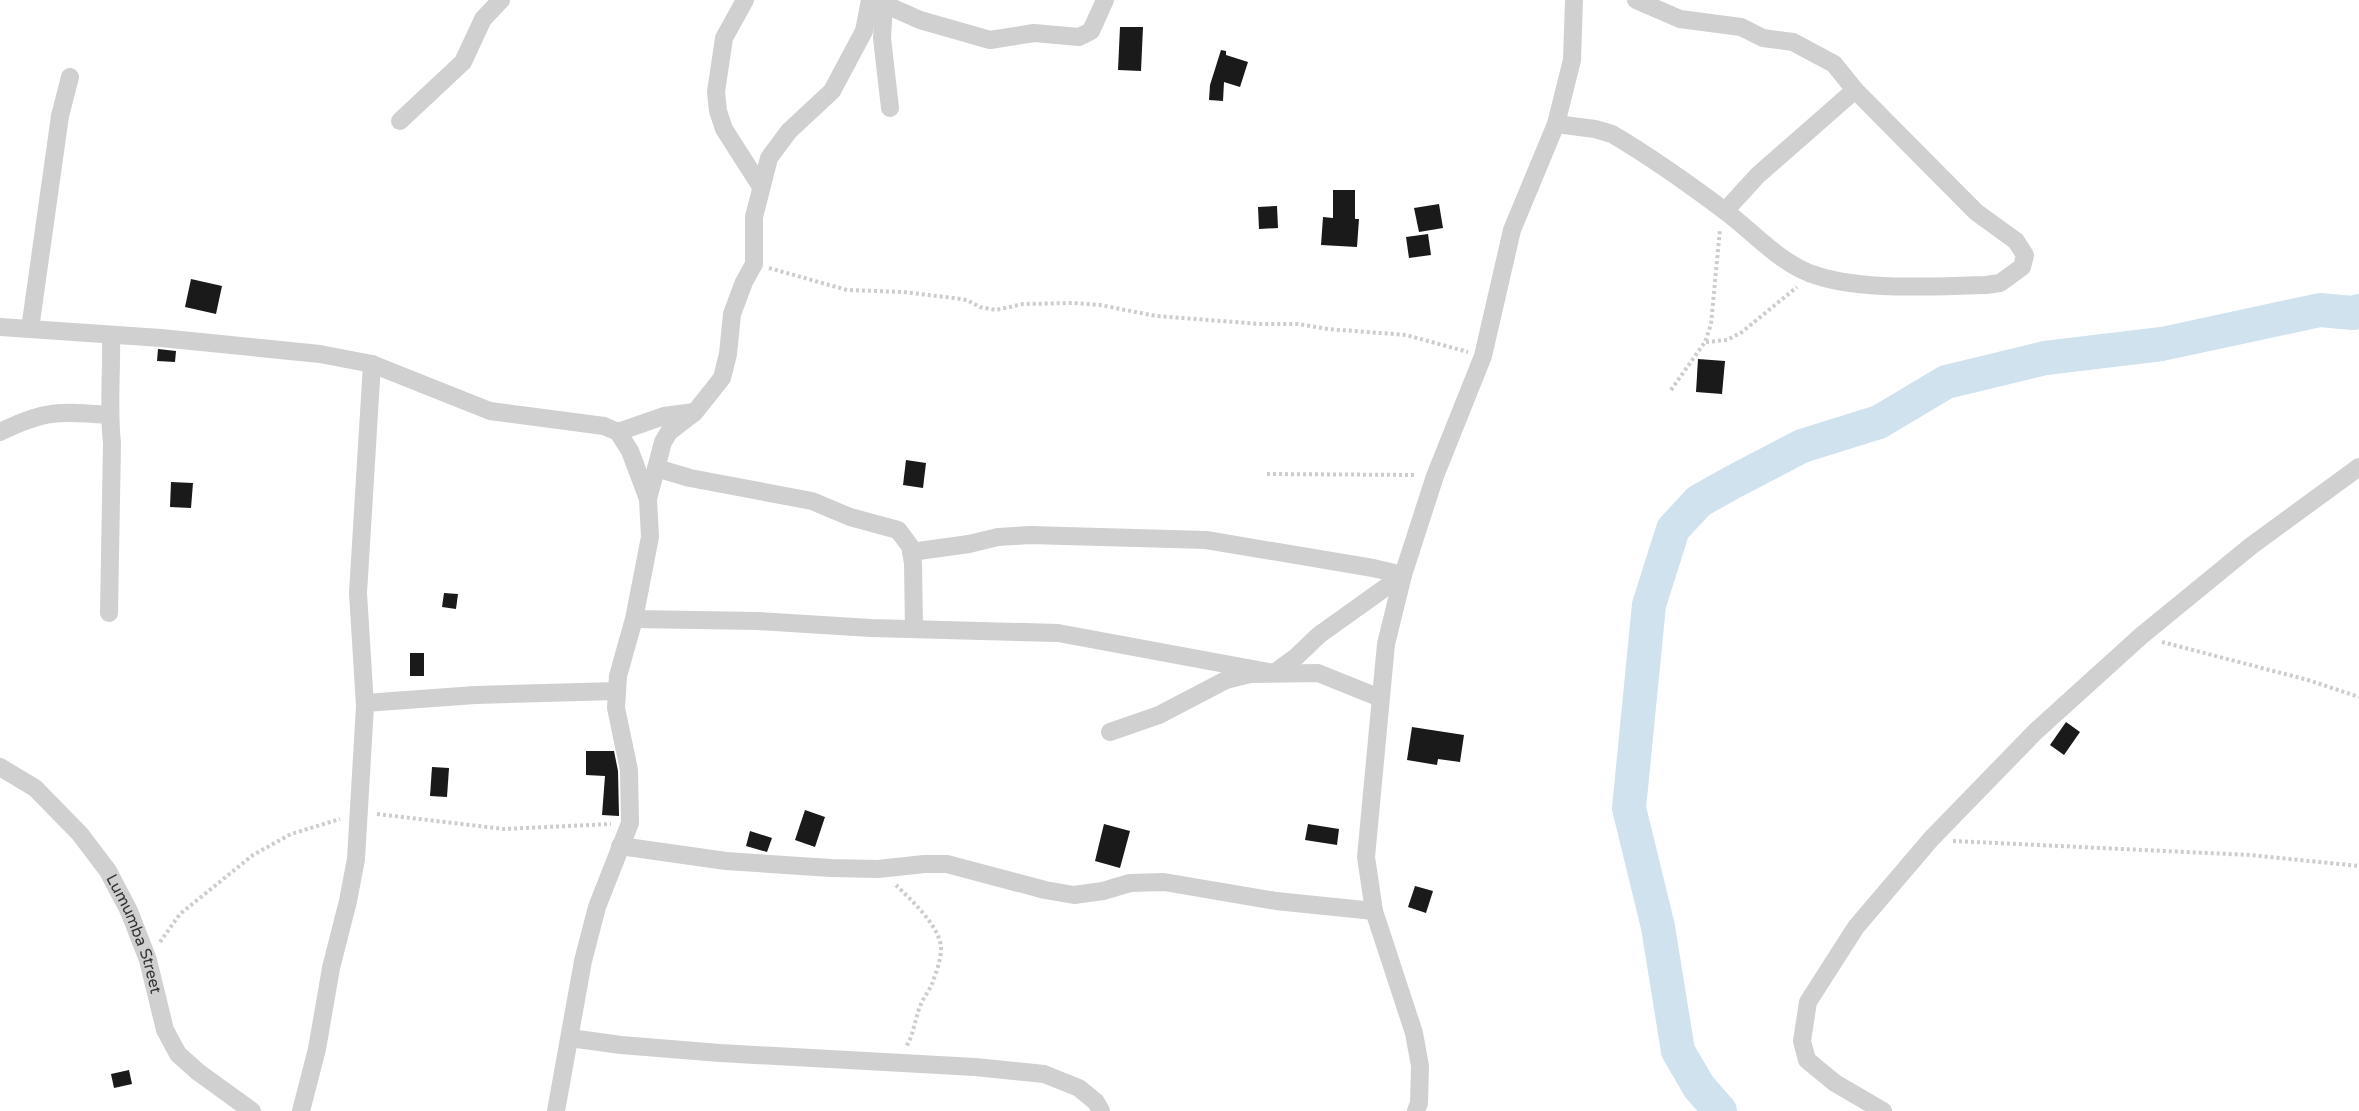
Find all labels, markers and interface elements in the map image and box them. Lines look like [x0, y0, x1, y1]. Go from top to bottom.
street label: Lumumba Street [101, 871, 166, 996]

